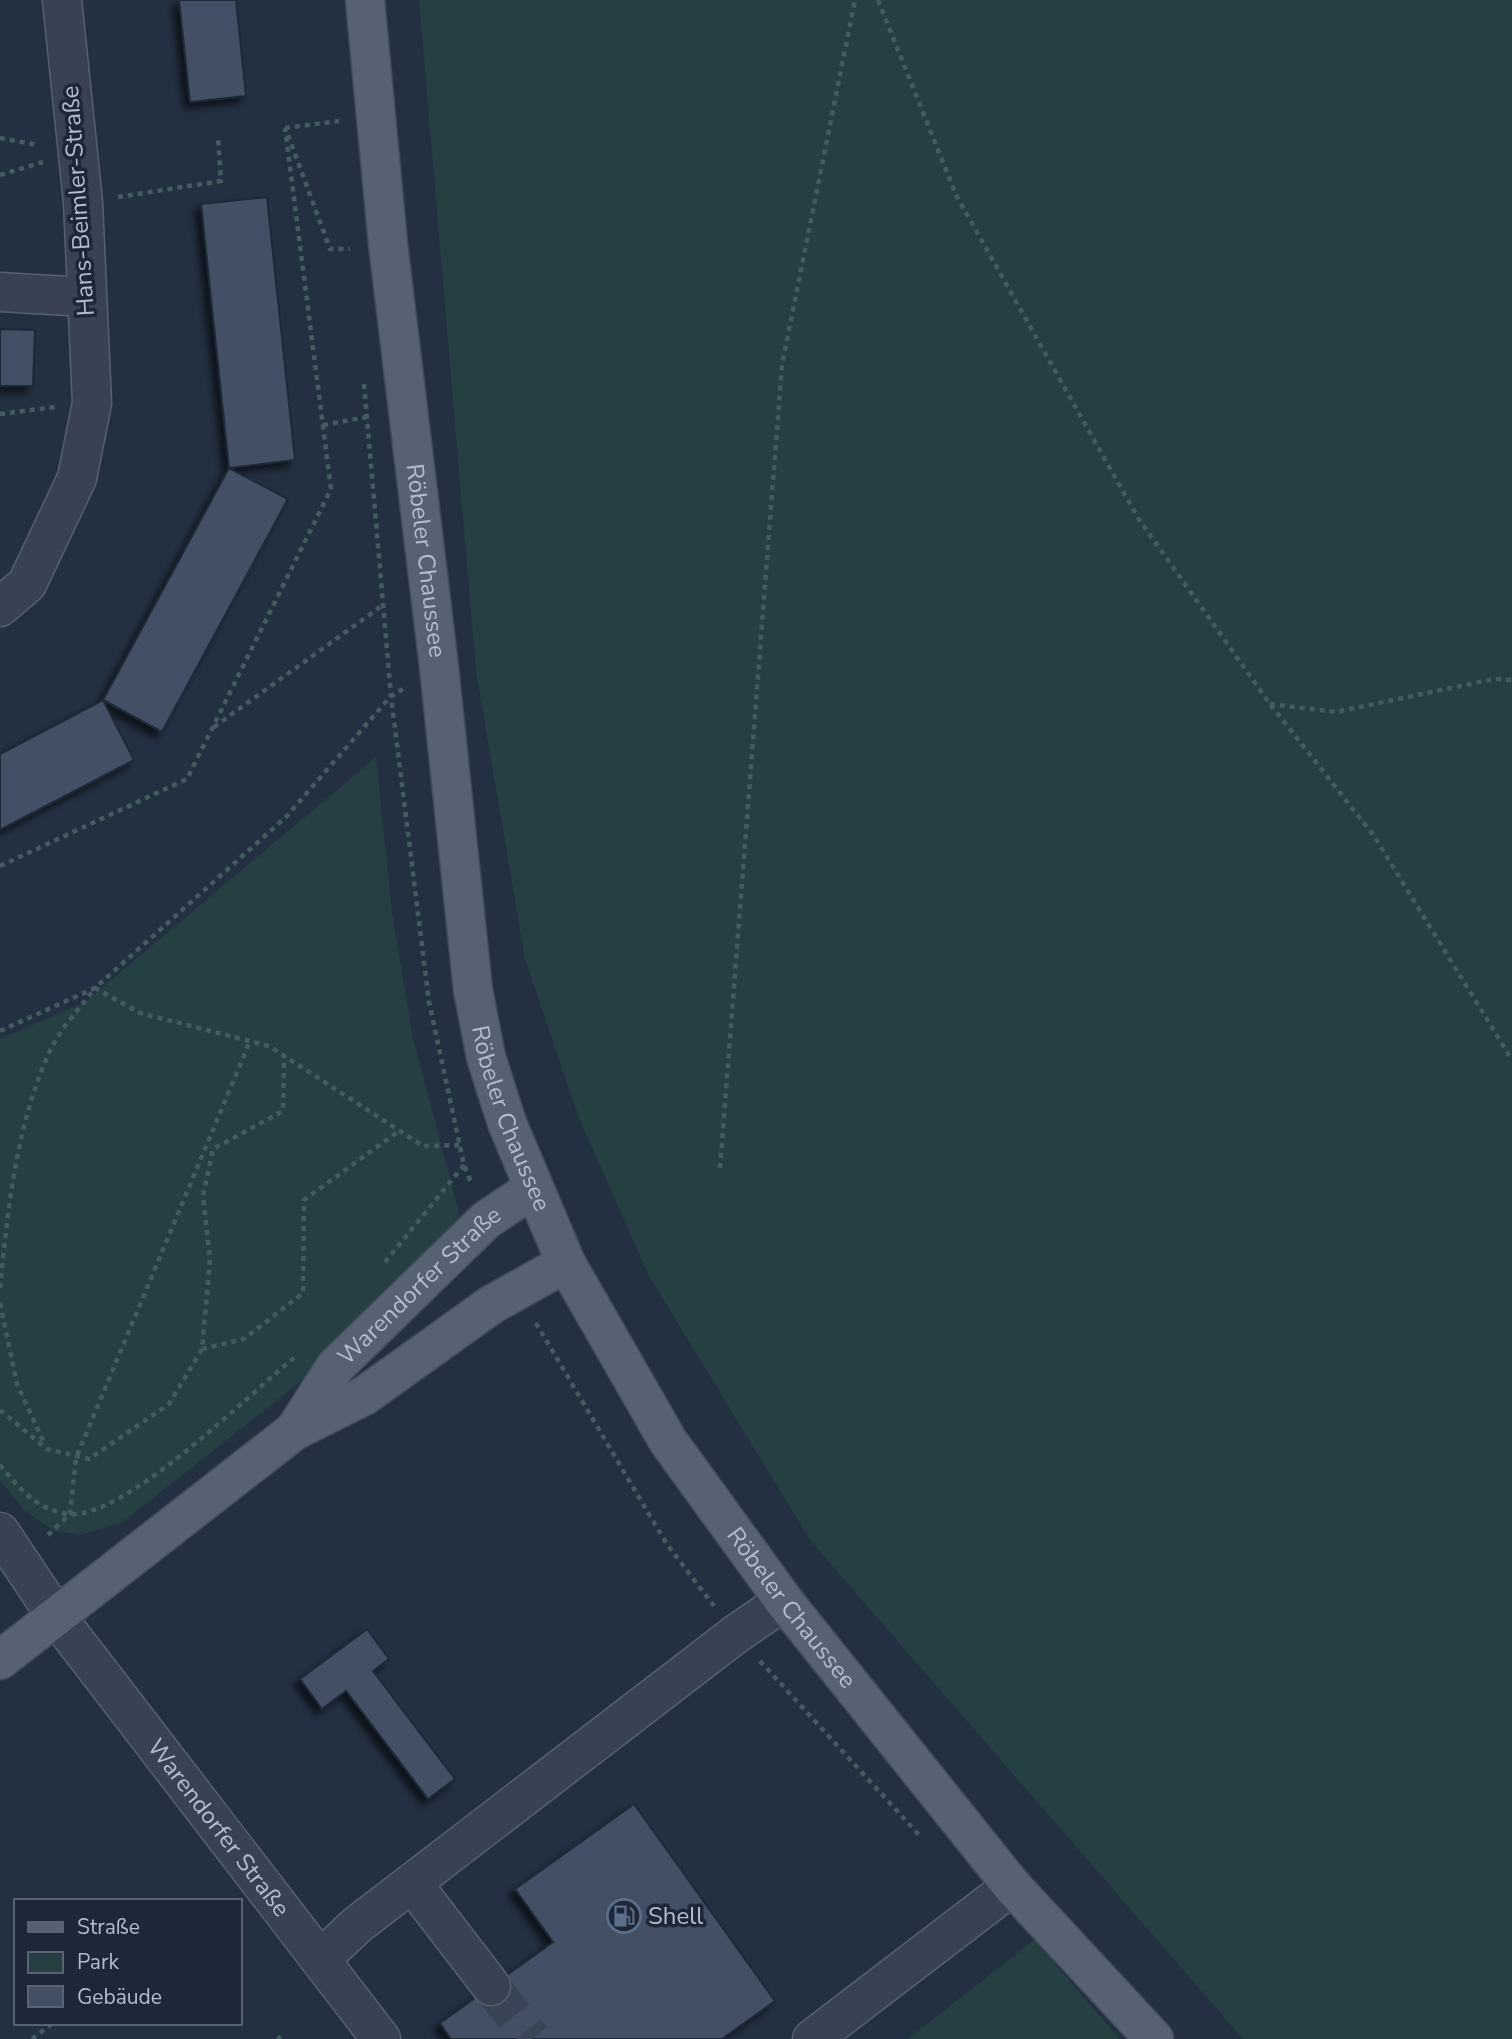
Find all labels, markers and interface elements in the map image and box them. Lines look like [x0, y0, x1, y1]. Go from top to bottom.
street label: Hans-Beimler-Straße [54, 85, 102, 317]
street label: Röbeler Chaussee [399, 462, 454, 659]
street label: Röbeler Chaussee [464, 1023, 558, 1216]
street label: Warendorfer Straße [330, 1198, 507, 1372]
street label: Röbeler Chaussee [720, 1521, 864, 1695]
street label: Warendorfer Straße [140, 1732, 297, 1923]
fuel station icon: Shell [605, 1897, 643, 1935]
legend [14, 1899, 242, 2025]
place label: Shell [648, 1900, 703, 1932]
text: Straße [77, 1913, 140, 1941]
text: Park [77, 1948, 119, 1976]
text: Gebäude [77, 1983, 162, 2011]

